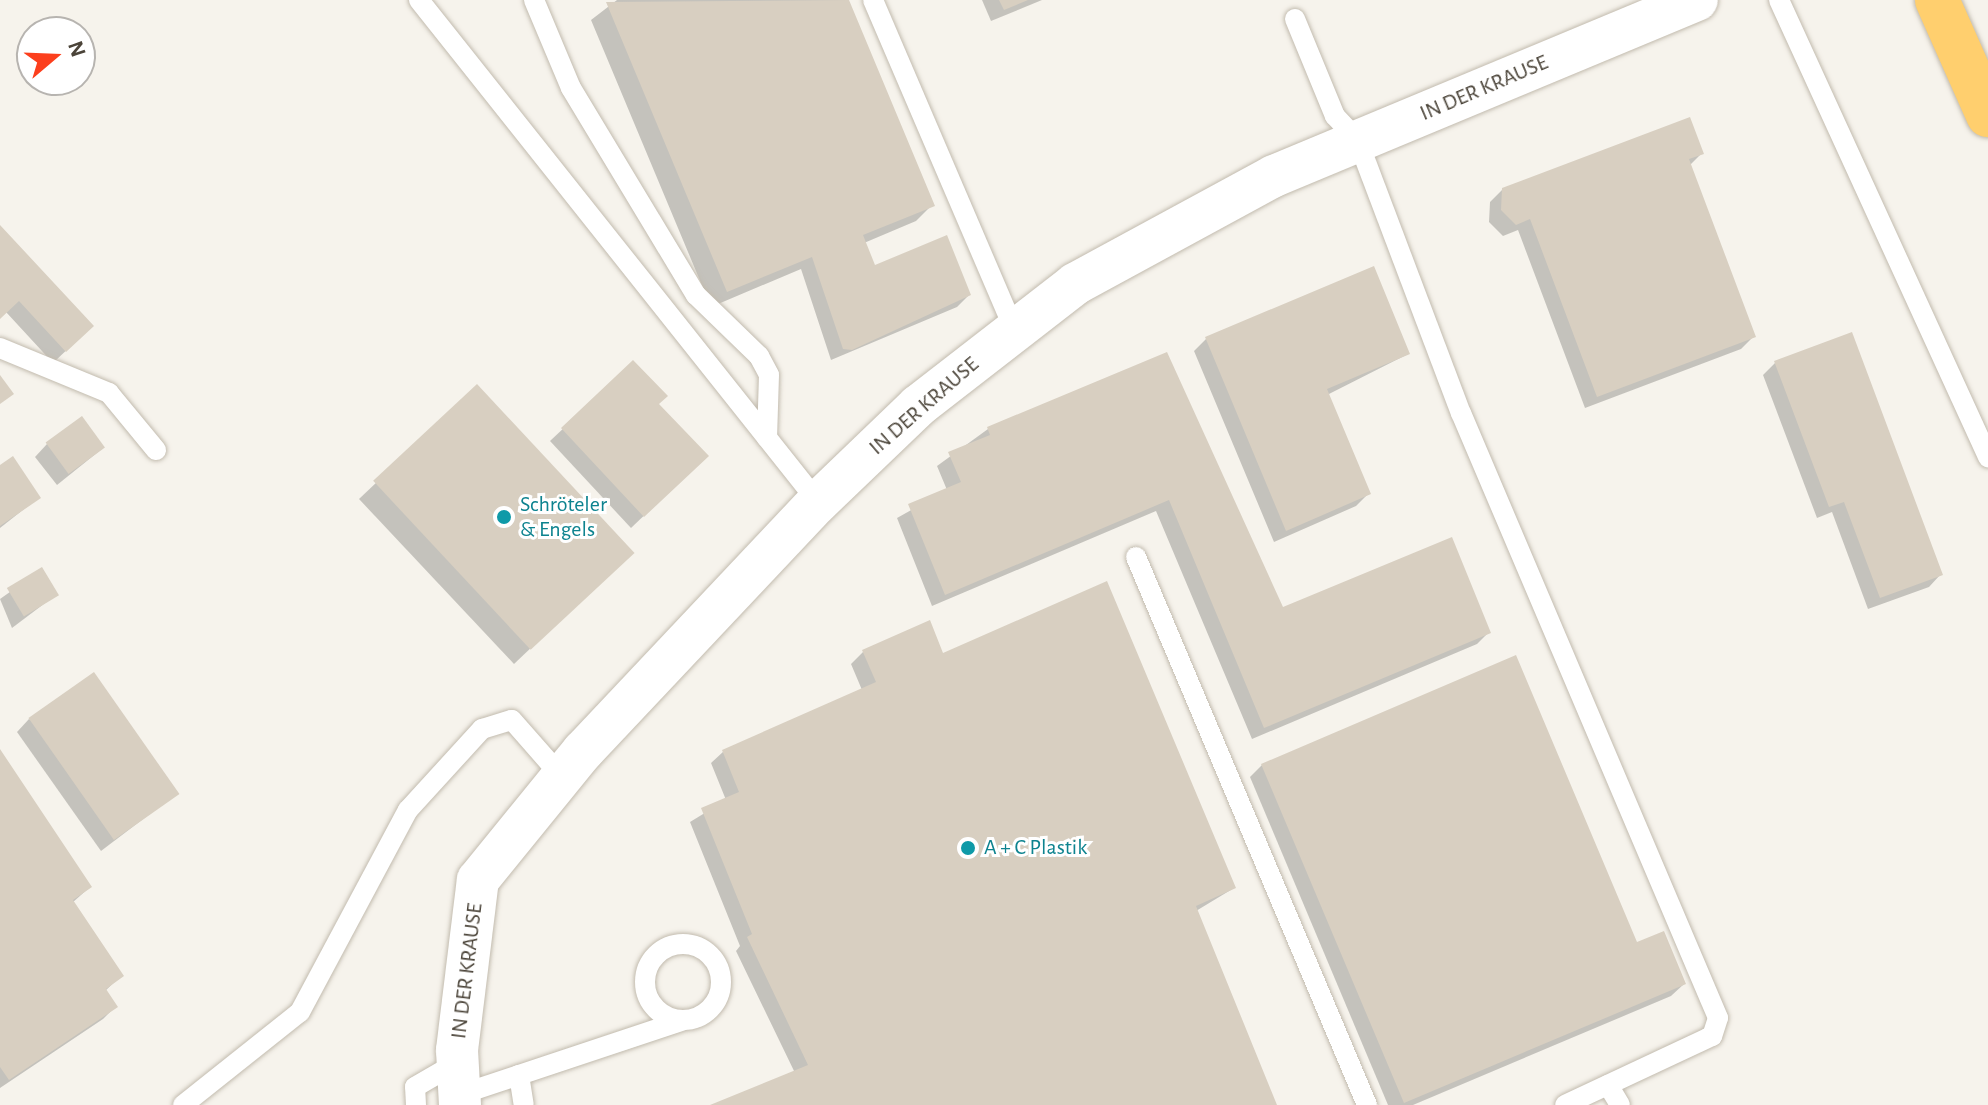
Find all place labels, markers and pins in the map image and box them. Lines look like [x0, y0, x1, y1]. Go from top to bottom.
place label: Schröteler & Engels [520, 491, 607, 542]
marker: Schröteler & Engels [495, 508, 513, 526]
place label: A + C Plastik [984, 835, 1087, 861]
marker: A + C Plastik [959, 839, 977, 857]

